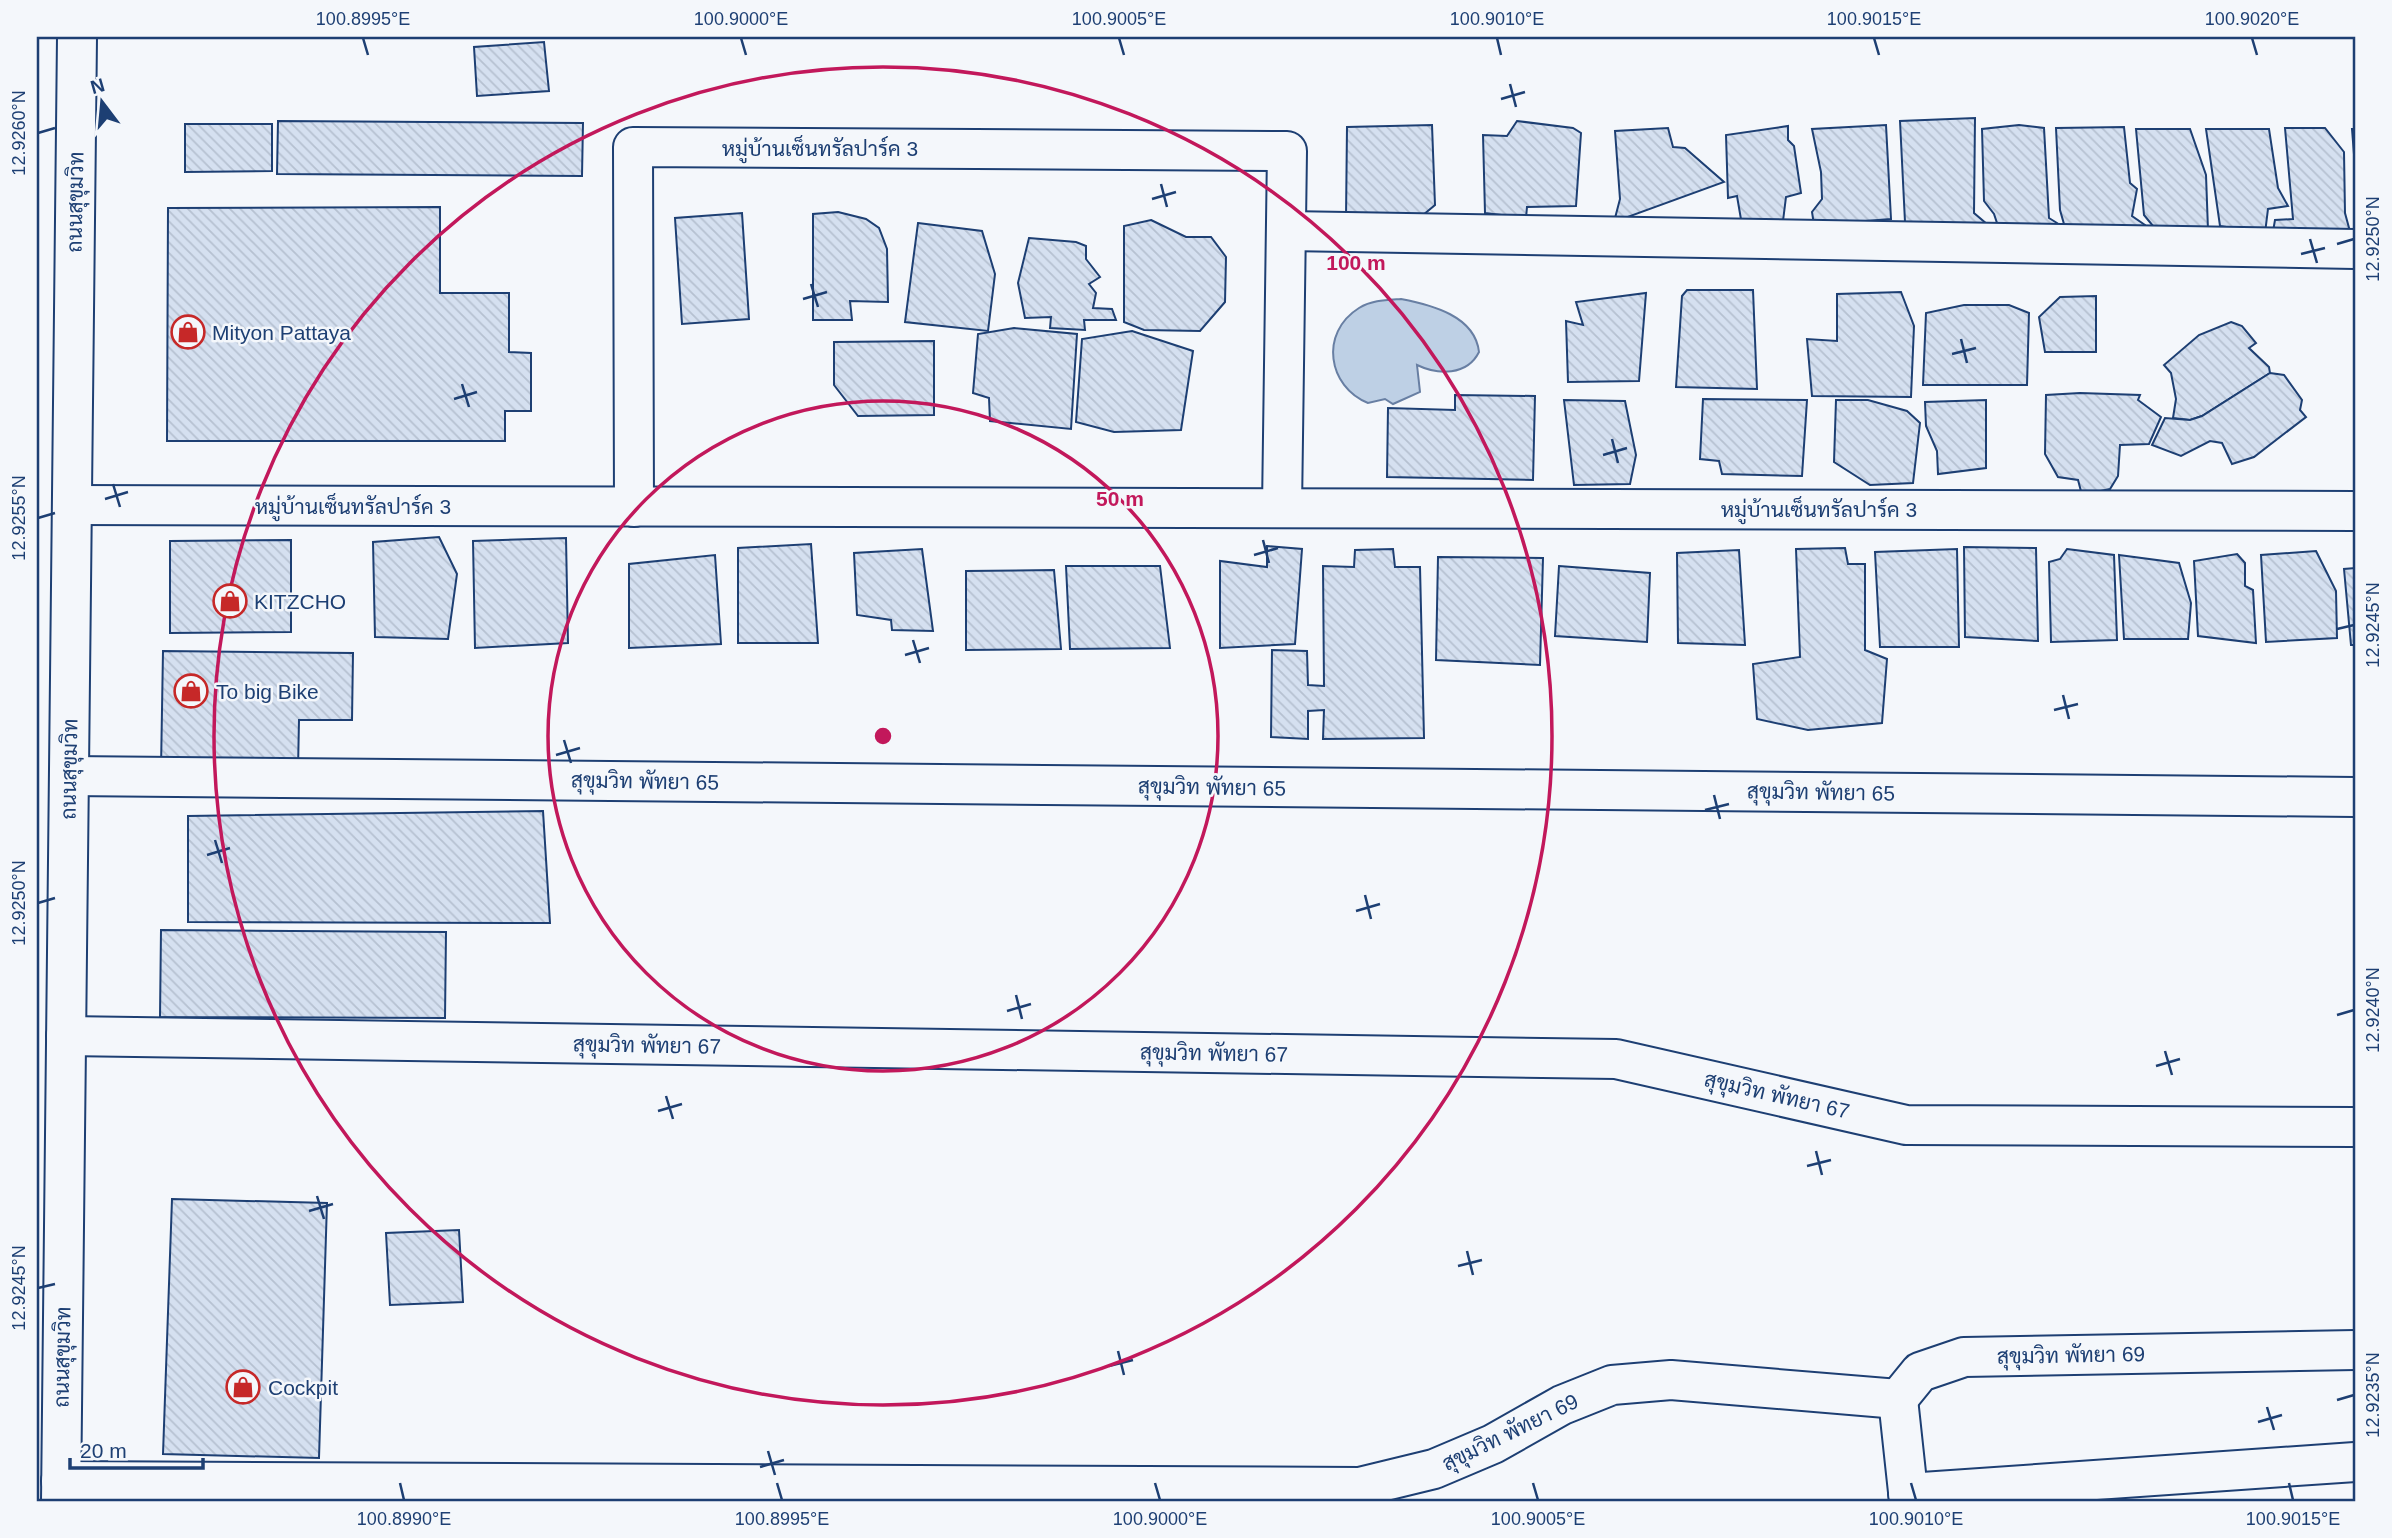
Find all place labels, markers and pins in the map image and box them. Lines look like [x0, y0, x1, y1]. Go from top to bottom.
shop icon: Mityon Pattaya [169, 313, 207, 351]
place label: Mityon Pattaya [212, 321, 351, 344]
shop icon: KITZCHO [211, 582, 249, 620]
place label: KITZCHO [254, 590, 346, 613]
shop icon: To big Bike [172, 672, 210, 710]
place label: To big Bike [216, 680, 319, 703]
centre of rings [871, 724, 895, 748]
shop icon: Cockpit [224, 1368, 262, 1406]
place label: Cockpit [268, 1376, 338, 1399]

